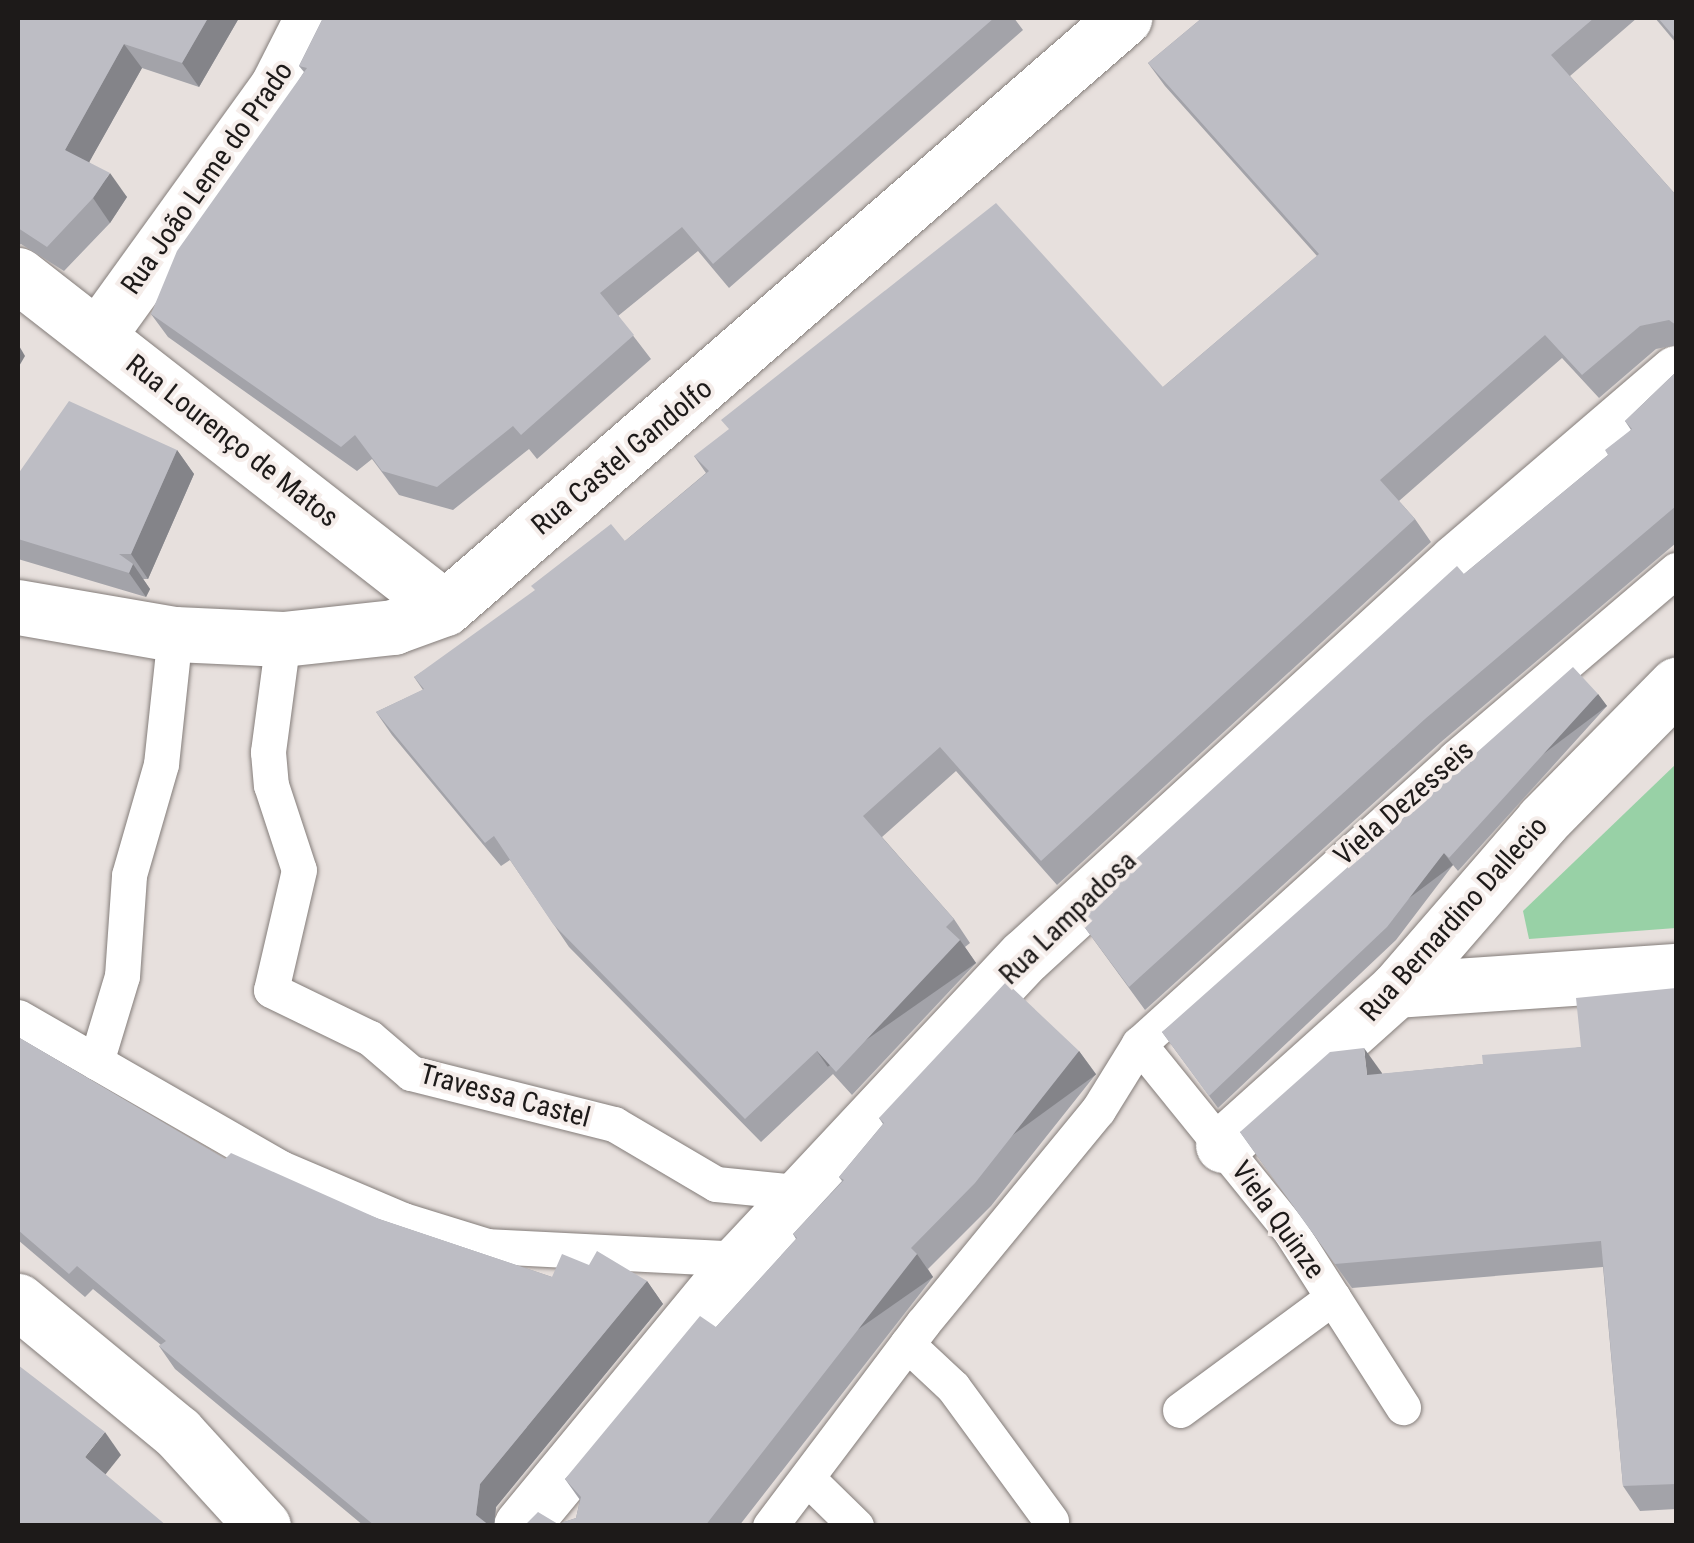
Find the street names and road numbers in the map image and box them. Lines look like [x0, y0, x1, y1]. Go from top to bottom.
street label: Rua João Leme do Prado [114, 55, 300, 301]
street label: Rua Lourenço de Matos [119, 348, 345, 534]
street label: Rua Castel Gandolfo [525, 372, 719, 542]
street label: Viela Dezesseis [1327, 733, 1481, 873]
street label: Rua Bernardino Dallecio [1353, 810, 1555, 1028]
street label: Rua Lampadosa [993, 844, 1143, 992]
street label: Travessa Castel [416, 1057, 594, 1135]
street label: Viela Quinze [1224, 1155, 1332, 1285]

